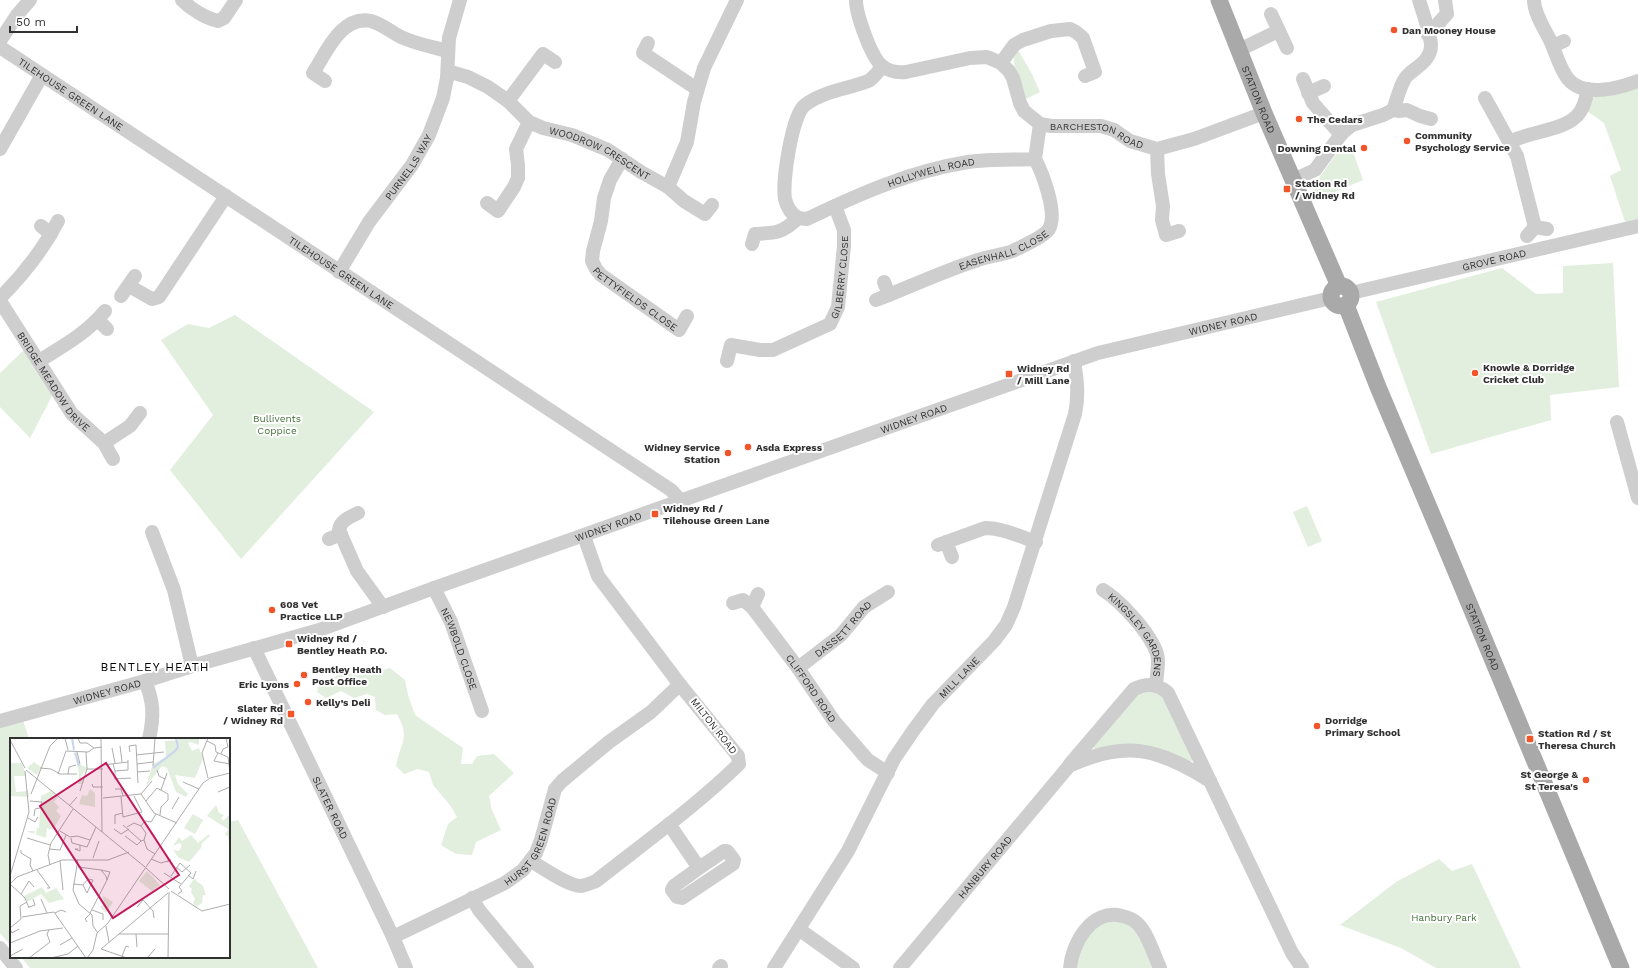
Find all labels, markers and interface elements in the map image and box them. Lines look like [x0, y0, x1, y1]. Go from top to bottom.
scale bar [10, 8, 77, 34]
text: 50 m [16, 15, 46, 29]
marker: Dan Mooney House [1389, 25, 1399, 35]
place label: Dan Mooney House [1402, 25, 1496, 36]
street label: TILEHOUSE GREEN LANE [16, 55, 125, 132]
street label: STATION ROAD [1240, 64, 1278, 135]
marker: The Cedars [1294, 114, 1304, 124]
place label: The Cedars [1307, 114, 1363, 125]
street label: BARCHESTON ROAD [1050, 121, 1145, 150]
street label: WOODROW CRESCENT [548, 124, 652, 181]
place label: Community Psychology Service [1415, 130, 1510, 153]
street label: PURNELLS WAY [382, 132, 434, 202]
marker: Community Psychology Service [1402, 136, 1412, 146]
place label: Downing Dental [1278, 143, 1357, 154]
marker: Downing Dental [1359, 143, 1369, 153]
street label: HOLLYWELL ROAD [886, 156, 975, 189]
place label: Station Rd / Widney Rd [1295, 178, 1355, 201]
marker: Station Rd / Widney Rd [1282, 184, 1292, 194]
street label: EASENHALL CLOSE [957, 228, 1050, 272]
street label: TILEHOUSE GREEN LANE [287, 234, 396, 311]
street label: GILBERRY CLOSE [828, 236, 850, 320]
street label: GROVE ROAD [1461, 247, 1527, 272]
street label: PETTYFIELDS CLOSE [591, 265, 680, 333]
street label: WIDNEY ROAD [1188, 310, 1258, 337]
street label: BRIDGE MEADOW DRIVE [15, 330, 92, 433]
place label: Knowle & Dorridge Cricket Club [1483, 362, 1575, 385]
place label: Widney Rd / Mill Lane [1017, 363, 1070, 386]
marker: Knowle & Dorridge Cricket Club [1470, 368, 1480, 378]
marker: Widney Rd / Mill Lane [1004, 369, 1014, 379]
street label: WIDNEY ROAD [879, 401, 948, 435]
park label: Bullivents Coppice [253, 413, 301, 436]
place label: Widney Service Station [644, 442, 720, 465]
marker: Asda Express [743, 442, 753, 452]
place label: Asda Express [756, 442, 823, 453]
marker: Widney Service Station [723, 448, 733, 458]
place label: Widney Rd / Tilehouse Green Lane [663, 503, 770, 526]
street label: WIDNEY ROAD [573, 509, 643, 543]
marker: Widney Rd / Tilehouse Green Lane [650, 509, 660, 519]
street label: KINGSLEY GARDENS [1106, 590, 1164, 678]
street label: DASSETT ROAD [812, 598, 873, 659]
place label: 608 Vet Practice LLP [280, 599, 343, 622]
street label: STATION ROAD [1464, 601, 1502, 672]
marker: 608 Vet Practice LLP [267, 605, 277, 615]
street label: NEWBOLD CLOSE [439, 606, 480, 691]
place label: Widney Rd / Bentley Heath P.O. [297, 633, 388, 656]
marker: Widney Rd / Bentley Heath P.O. [284, 639, 294, 649]
street label: CLIFFORD ROAD [784, 652, 839, 724]
street label: MILL LANE [937, 654, 981, 700]
district label: BENTLEY HEATH [100, 660, 210, 674]
place label: Bentley Heath Post Office [312, 664, 382, 687]
marker: Bentley Heath Post Office [299, 670, 309, 680]
street label: WIDNEY ROAD [72, 677, 142, 706]
place label: Eric Lyons [239, 679, 290, 690]
marker: Eric Lyons [292, 679, 302, 689]
street label: MILTON ROAD [689, 696, 739, 756]
marker: Kelly’s Deli [303, 697, 313, 707]
place label: Kelly’s Deli [316, 697, 370, 708]
place label: Slater Rd / Widney Rd [223, 703, 283, 726]
marker: Slater Rd / Widney Rd [286, 709, 296, 719]
place label: Dorridge Primary School [1325, 715, 1401, 738]
marker: Dorridge Primary School [1312, 721, 1322, 731]
place label: Station Rd / St Theresa Church [1538, 728, 1616, 751]
marker: Station Rd / St Theresa Church [1525, 734, 1535, 744]
inset map [10, 738, 230, 958]
place label: St George & St Teresa's [1520, 769, 1579, 792]
street label: SLATER ROAD [311, 774, 350, 841]
marker: St George & St Teresa's [1581, 775, 1591, 785]
street label: HURST GREEN ROAD [502, 796, 558, 888]
street label: HANBURY ROAD [956, 833, 1014, 900]
park label: Hanbury Park [1411, 912, 1477, 923]

